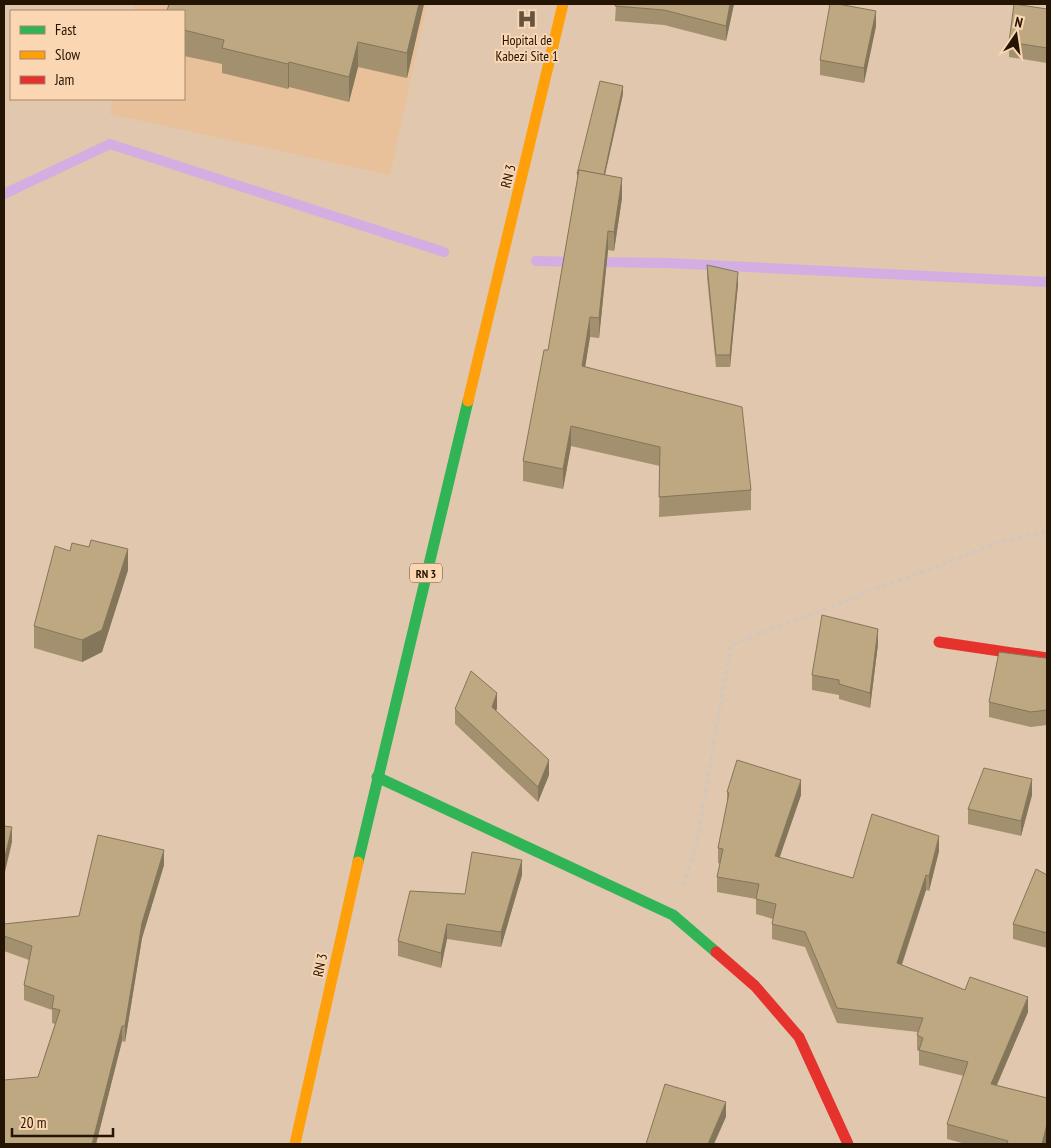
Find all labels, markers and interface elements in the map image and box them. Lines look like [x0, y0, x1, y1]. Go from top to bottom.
hospital icon: Hopital de Kabezi Site 1 [516, 8, 538, 30]
legend [10, 10, 185, 100]
north arrow [991, 10, 1041, 60]
text: N [1013, 13, 1025, 32]
text: Fast [55, 20, 76, 39]
place label: Hopital de Kabezi Site 1 [496, 31, 558, 65]
text: Slow [55, 45, 80, 64]
text: Jam [54, 70, 74, 89]
street label: RN 3 [496, 162, 520, 190]
road number: RN 3 [410, 564, 442, 582]
street label: RN 3 [309, 952, 331, 978]
scale bar [12, 1106, 114, 1138]
text: 20 m [20, 1113, 46, 1132]

